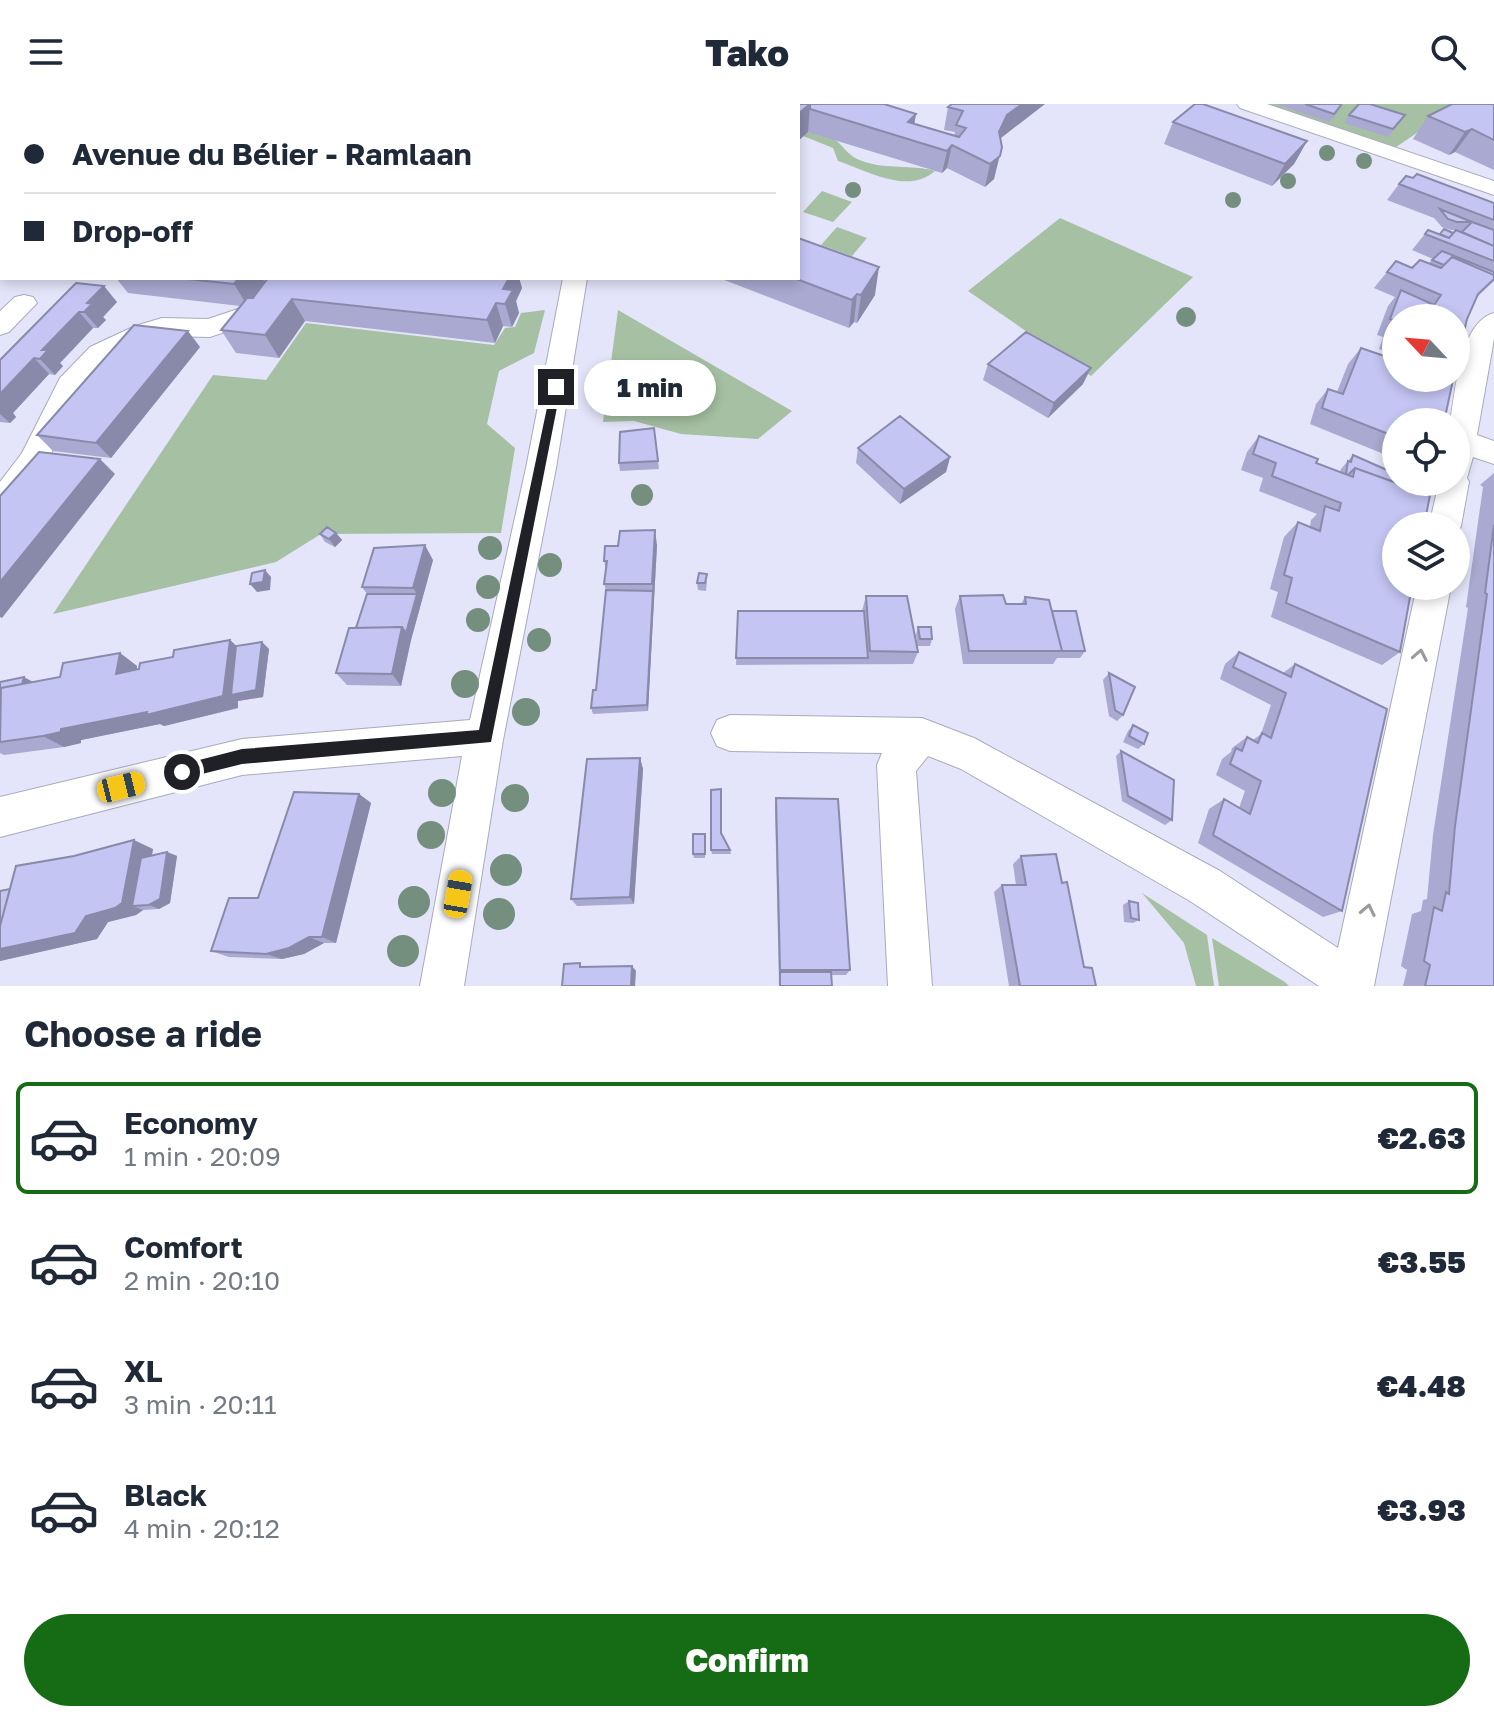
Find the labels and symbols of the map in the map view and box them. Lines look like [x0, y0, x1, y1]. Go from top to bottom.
north arrow [1382, 304, 1470, 392]
callout: 1 min [584, 359, 716, 415]
route end [538, 369, 574, 405]
one-way arrow [1411, 648, 1428, 662]
route start [164, 754, 200, 790]
car [95, 770, 147, 804]
car [442, 868, 474, 920]
one-way arrow [1359, 903, 1376, 917]

